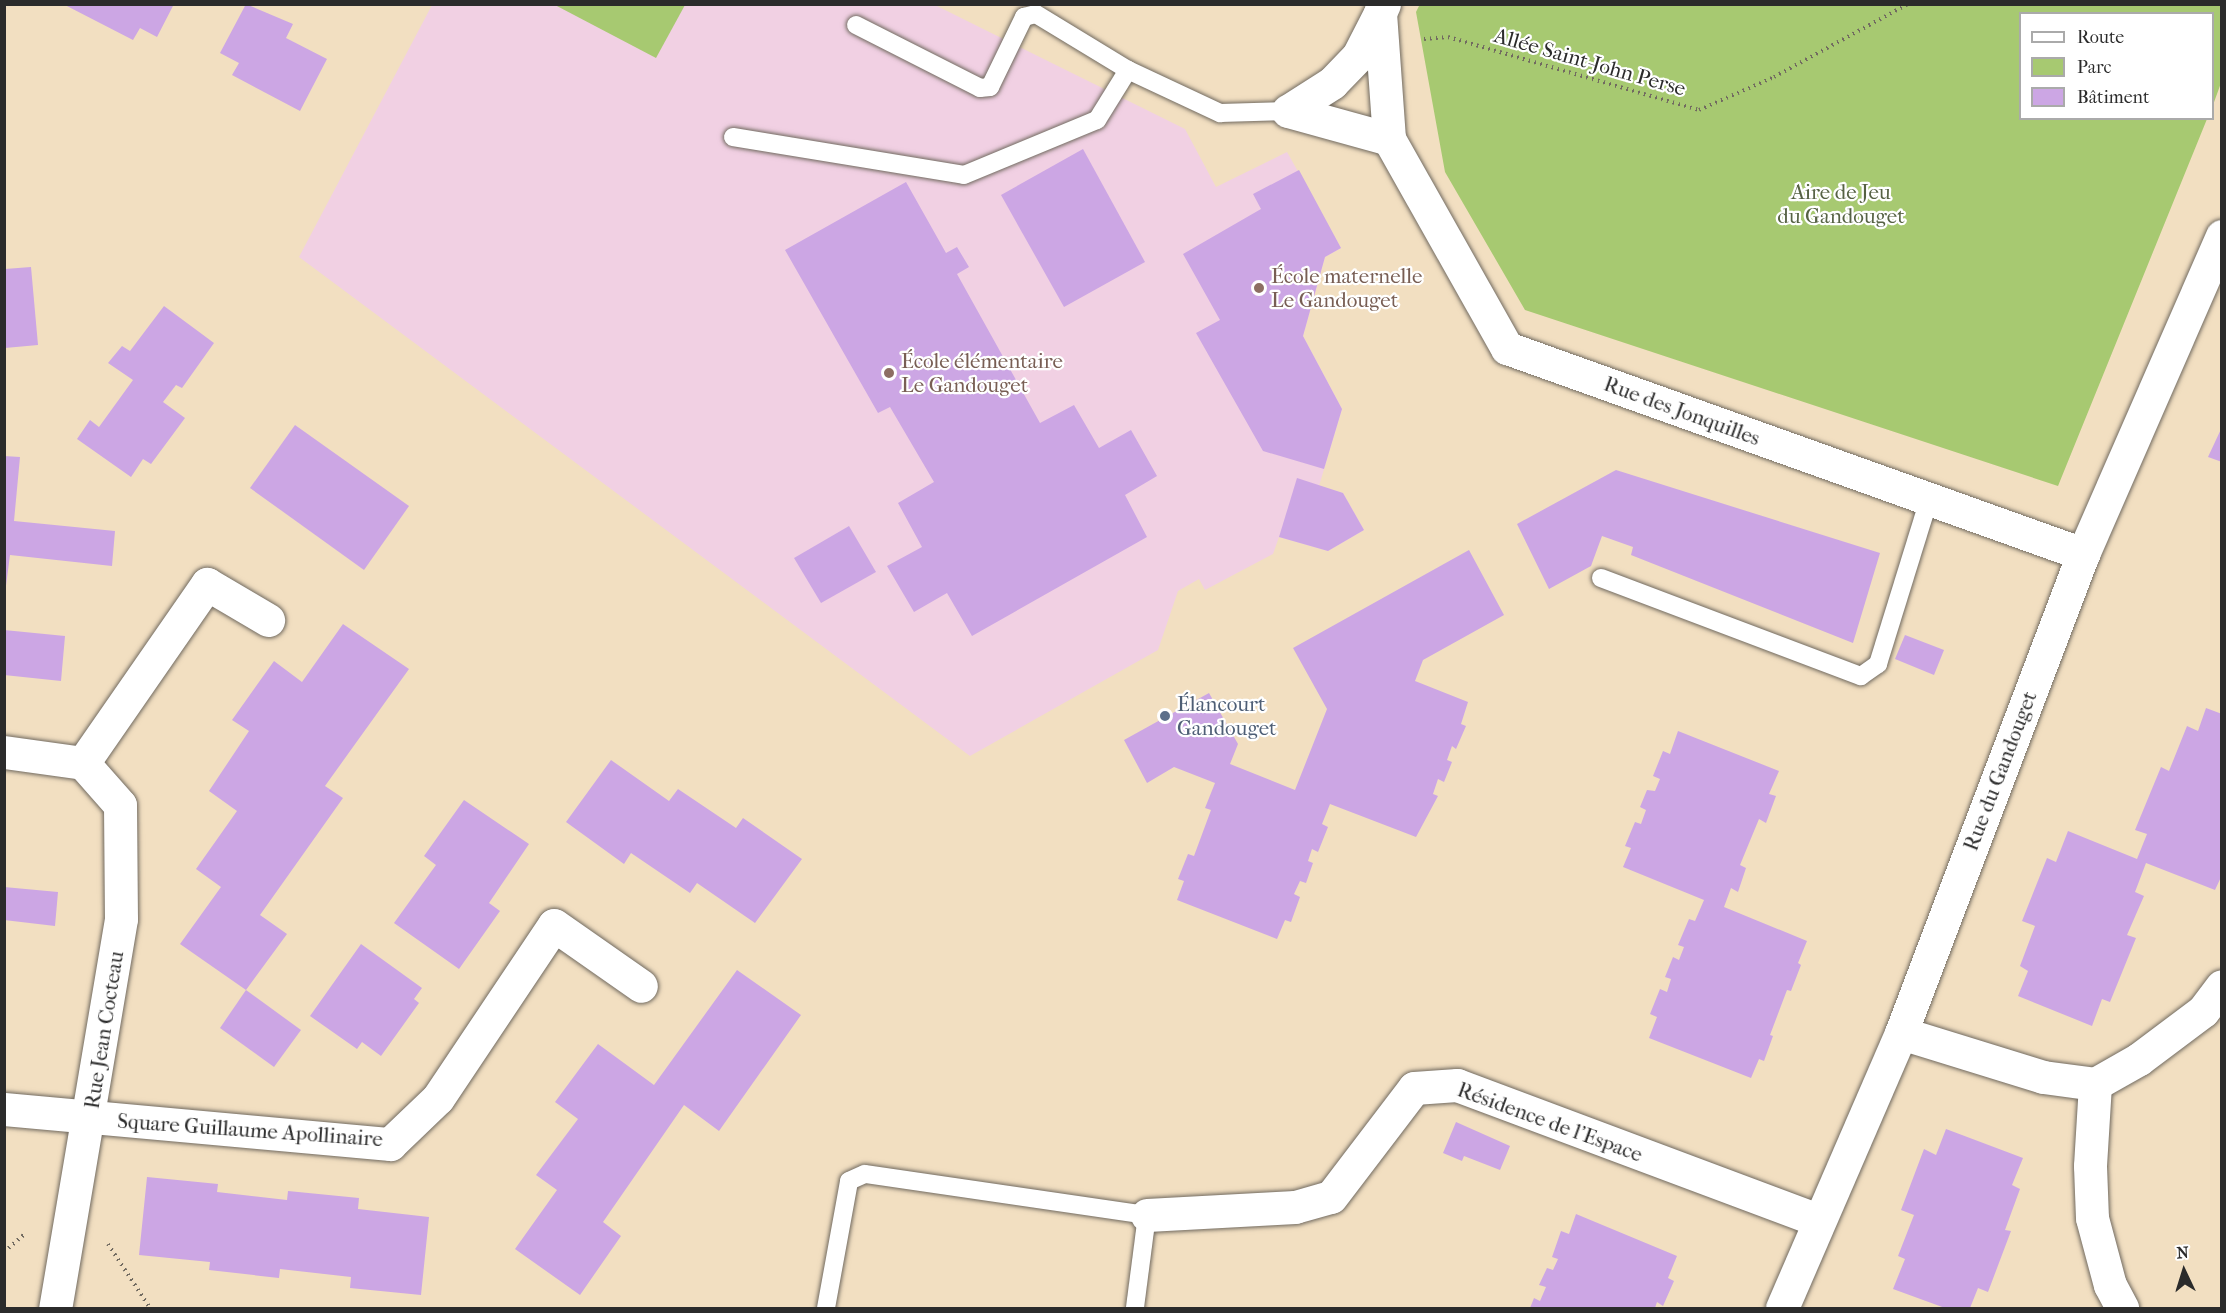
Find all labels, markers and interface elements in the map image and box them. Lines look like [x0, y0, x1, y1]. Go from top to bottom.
legend [2019, 12, 2214, 120]
street label: Allée Saint-John Perse [1491, 23, 1689, 101]
text: Route [2077, 27, 2124, 48]
text: Parc [2077, 57, 2112, 78]
text: Bâtiment [2077, 87, 2149, 108]
park label: Aire de Jeu du Gandouget [1777, 179, 1905, 229]
place label: École maternelle Le Gandouget [1271, 263, 1422, 313]
marker: École maternelle Le Gandouget [1252, 281, 1266, 295]
place label: École élémentaire Le Gandouget [901, 348, 1063, 398]
marker: École élémentaire Le Gandouget [882, 366, 896, 380]
street label: Rue des Jonquilles [1601, 371, 1763, 451]
street label: Rue du Gandouget [1958, 688, 2042, 854]
place label: Élancourt Gandouget [1177, 691, 1277, 741]
marker: Élancourt Gandouget [1158, 709, 1172, 723]
street label: Rue Jean Cocteau [79, 949, 129, 1111]
street label: Résidence de l'Espace [1454, 1077, 1646, 1167]
street label: Square Guillaume Apollinaire [116, 1108, 384, 1152]
north arrow [2154, 1241, 2214, 1301]
text: N [2176, 1243, 2189, 1262]

